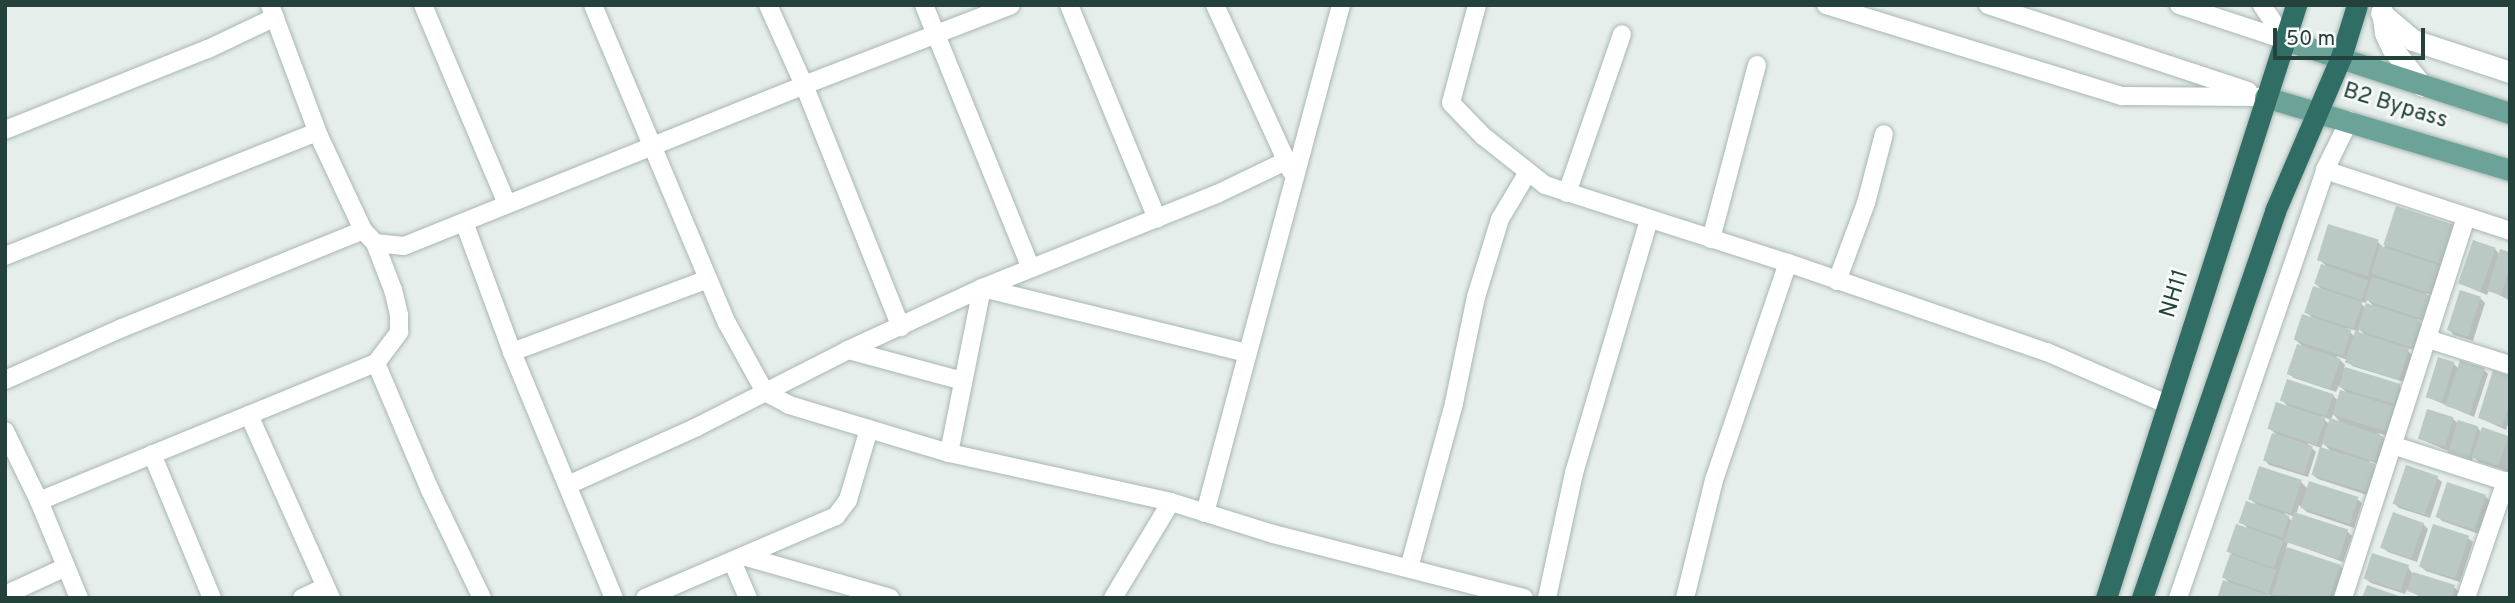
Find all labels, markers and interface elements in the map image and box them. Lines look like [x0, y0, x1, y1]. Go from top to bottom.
scale bar [2277, 14, 2429, 58]
text: 50 m [2286, 26, 2335, 53]
street label: B2 Bypass [2339, 78, 2451, 136]
street label: NH11 [2156, 266, 2196, 322]

